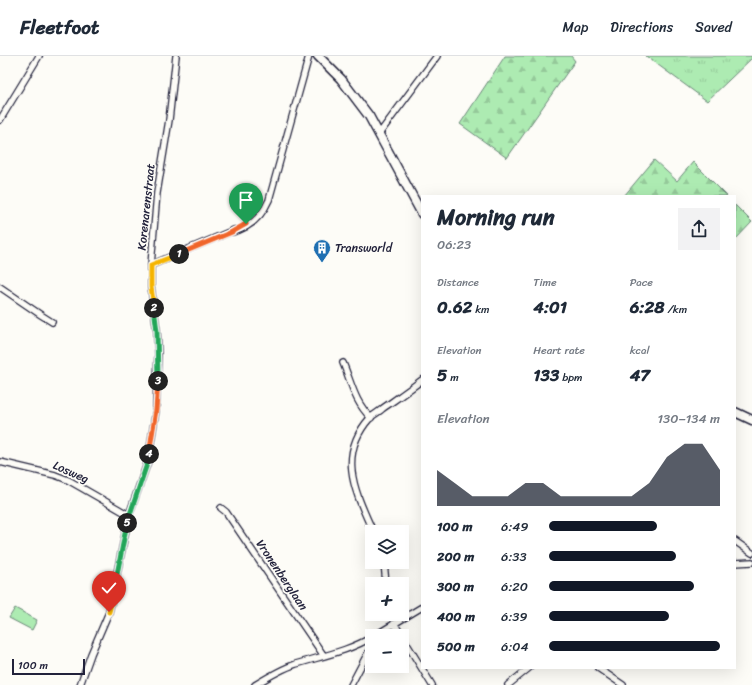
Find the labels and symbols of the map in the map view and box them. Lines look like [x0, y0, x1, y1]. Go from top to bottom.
street label: Korenarenstraat [131, 163, 161, 251]
pin [229, 183, 263, 224]
place label: Transworld [335, 237, 394, 259]
building icon: Transworld [312, 238, 332, 263]
pin: 1 [169, 244, 189, 264]
pin: 2 [144, 298, 164, 318]
pin: 3 [148, 371, 168, 391]
pin: 4 [139, 444, 159, 464]
street label: Losweg [49, 454, 93, 490]
pin: 5 [117, 513, 137, 533]
street label: Vronenberglaan [250, 535, 314, 616]
pin [92, 571, 126, 612]
scale bar [12, 657, 85, 676]

